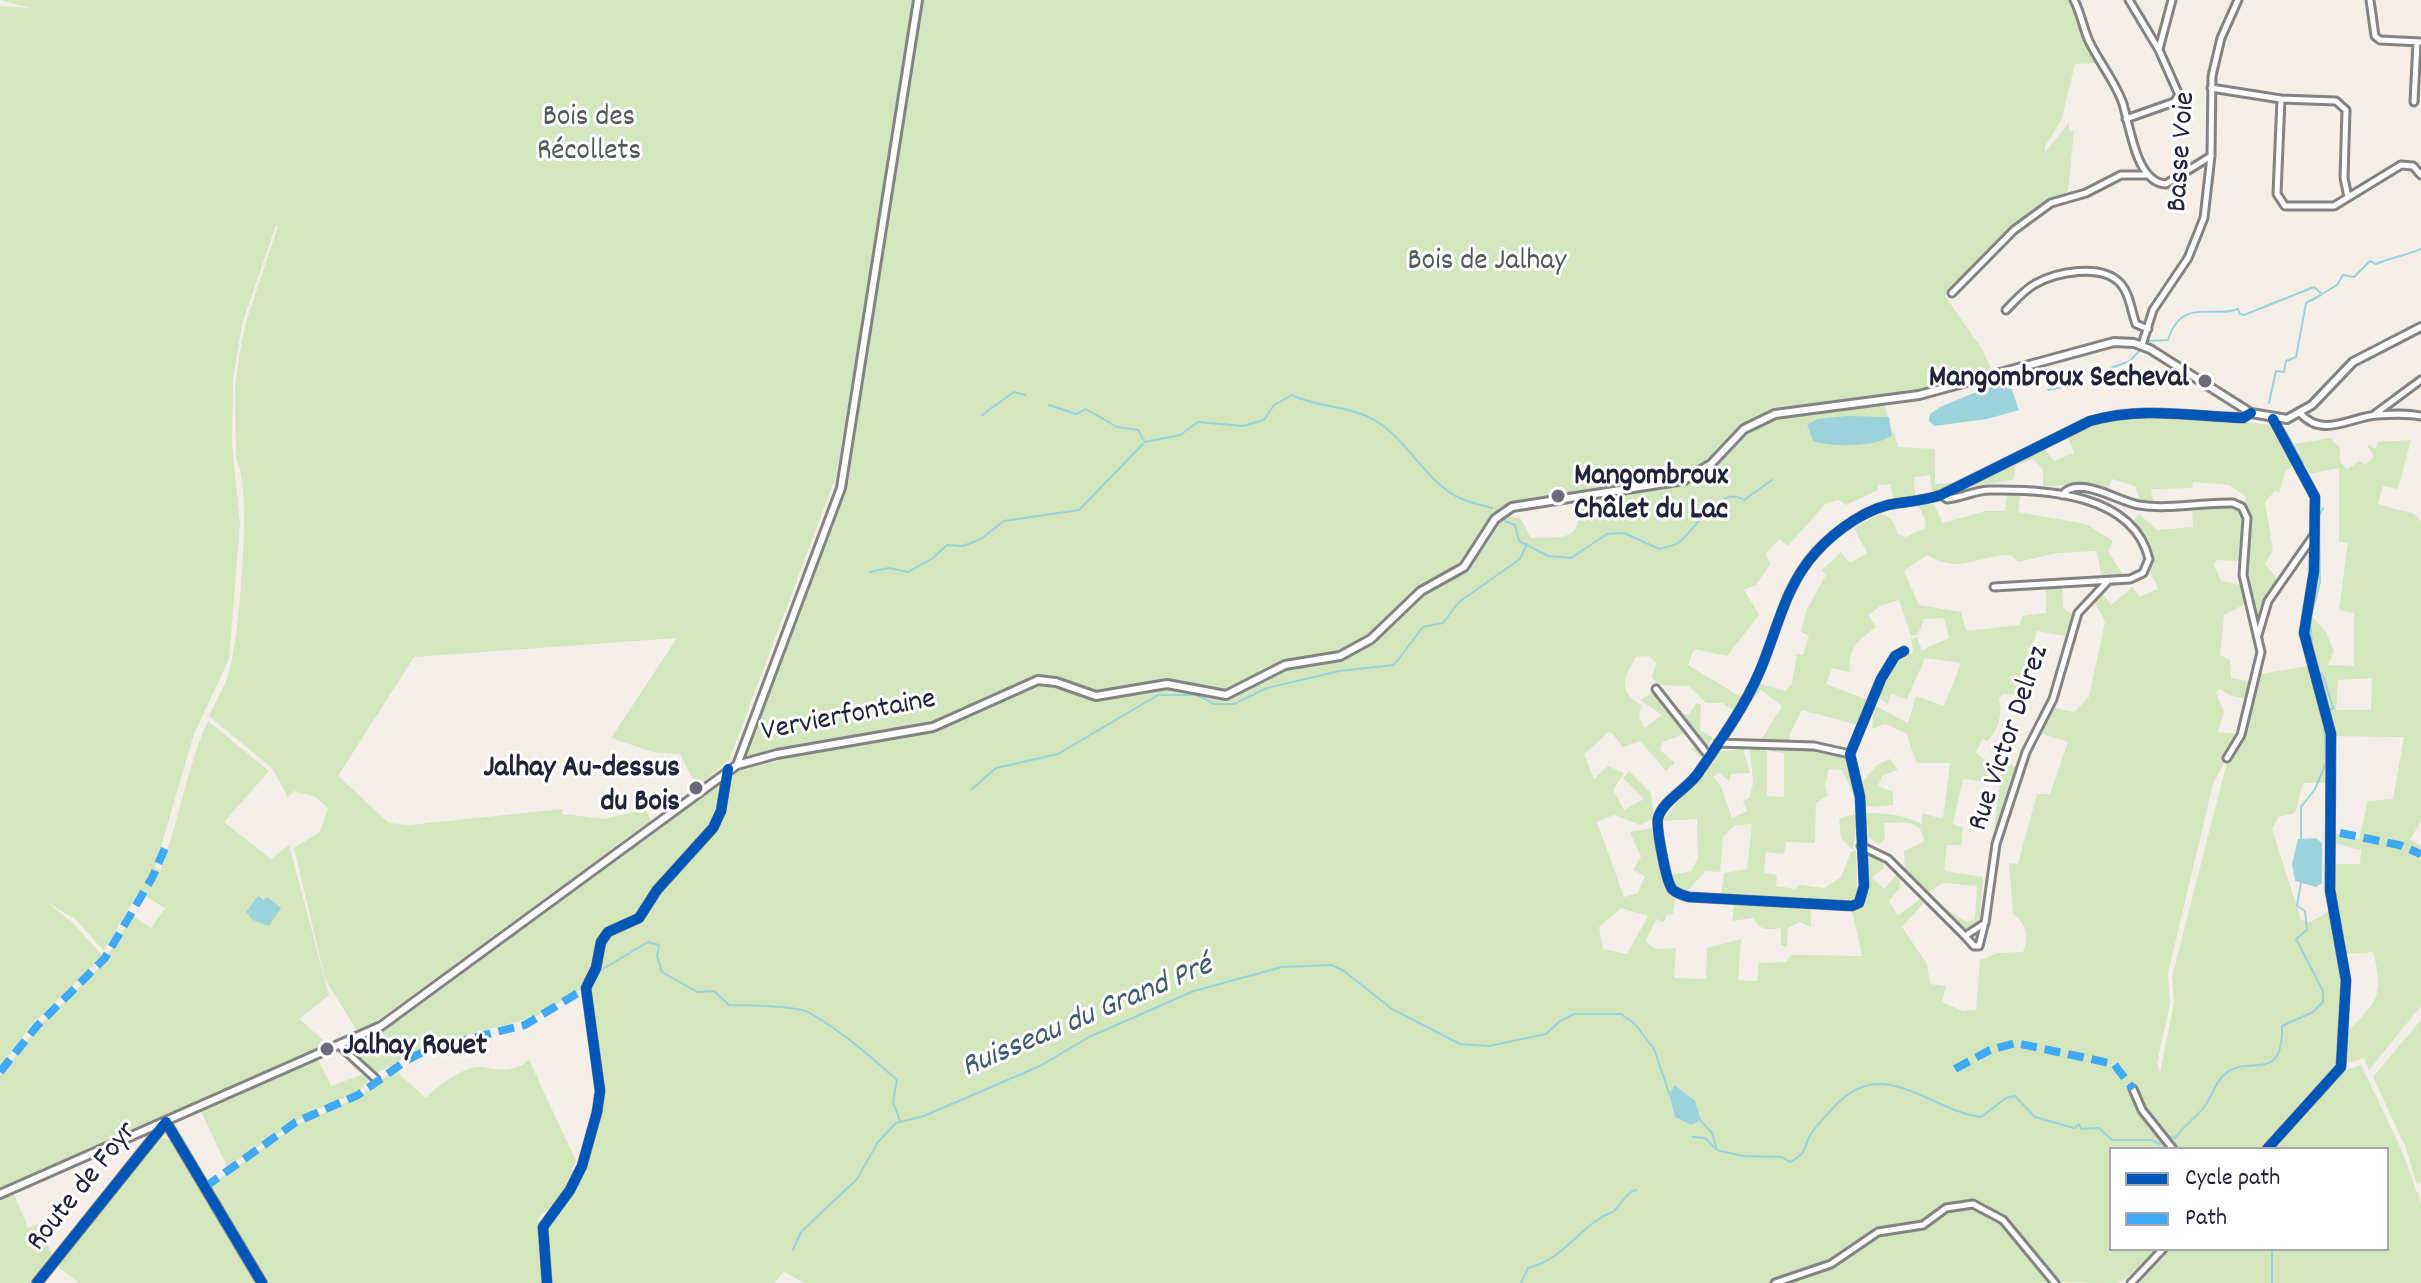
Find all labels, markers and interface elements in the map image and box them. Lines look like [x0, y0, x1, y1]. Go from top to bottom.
street label: Basse Voie [2162, 91, 2206, 213]
park label: Bois des Récollets [537, 102, 641, 172]
park label: Bois de Jalhay [1408, 246, 1566, 282]
place label: Mangombroux Secheval [1929, 363, 2189, 399]
marker: Mangombroux Secheval [2196, 372, 2214, 390]
place label: Mangombroux Châlet du Lac [1574, 461, 1728, 532]
marker: Mangombroux Châlet du Lac [1549, 487, 1567, 505]
street label: Rue Victor Delrez [1962, 642, 2060, 836]
street label: Vervierfontaine [759, 683, 939, 753]
place label: Jalhay Au-dessus du Bois [483, 753, 680, 824]
marker: Jalhay Au-dessus du Bois [687, 779, 705, 797]
water label: Ruisseau du Grand Pré [957, 949, 1219, 1089]
place label: Jalhay Rouet [343, 1031, 487, 1067]
marker: Jalhay Rouet [318, 1040, 336, 1058]
street label: Route de Foyr [21, 1116, 147, 1260]
legend [2109, 1147, 2389, 1251]
text: Cycle path [2185, 1162, 2280, 1196]
text: Path [2185, 1202, 2227, 1236]

